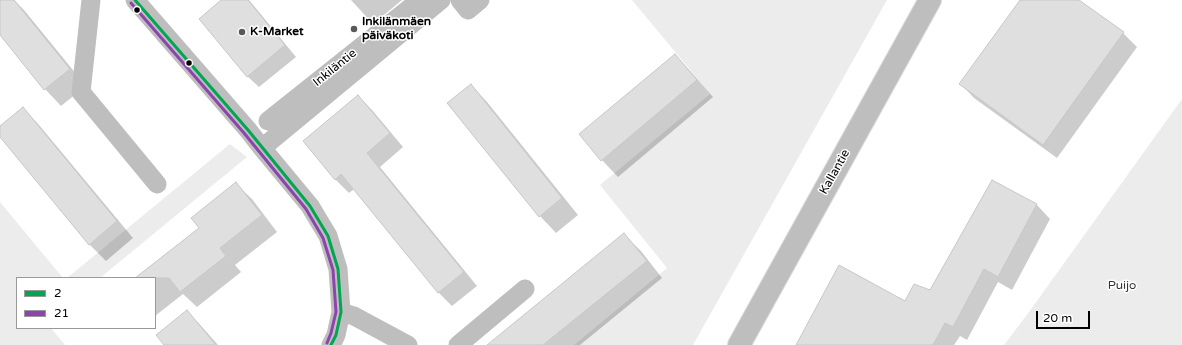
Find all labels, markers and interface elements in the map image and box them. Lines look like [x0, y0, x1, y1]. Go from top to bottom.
unlabelled marker [132, 5, 142, 15]
place label: Inkilänmäen päiväkoti [362, 15, 431, 43]
marker: Inkilänmäen päiväkoti [349, 24, 359, 34]
place label: K-Market [250, 25, 304, 39]
marker: K-Market [237, 27, 247, 37]
street label: Inkiläntie [310, 46, 360, 90]
unlabelled marker [184, 58, 194, 68]
street label: Kallantie [817, 147, 853, 197]
legend [16, 277, 156, 329]
park label: Puijo [1108, 279, 1136, 293]
text: 2 [54, 286, 62, 300]
scale bar [1038, 303, 1092, 329]
text: 21 [54, 306, 69, 320]
text: 20 m [1043, 311, 1072, 325]

